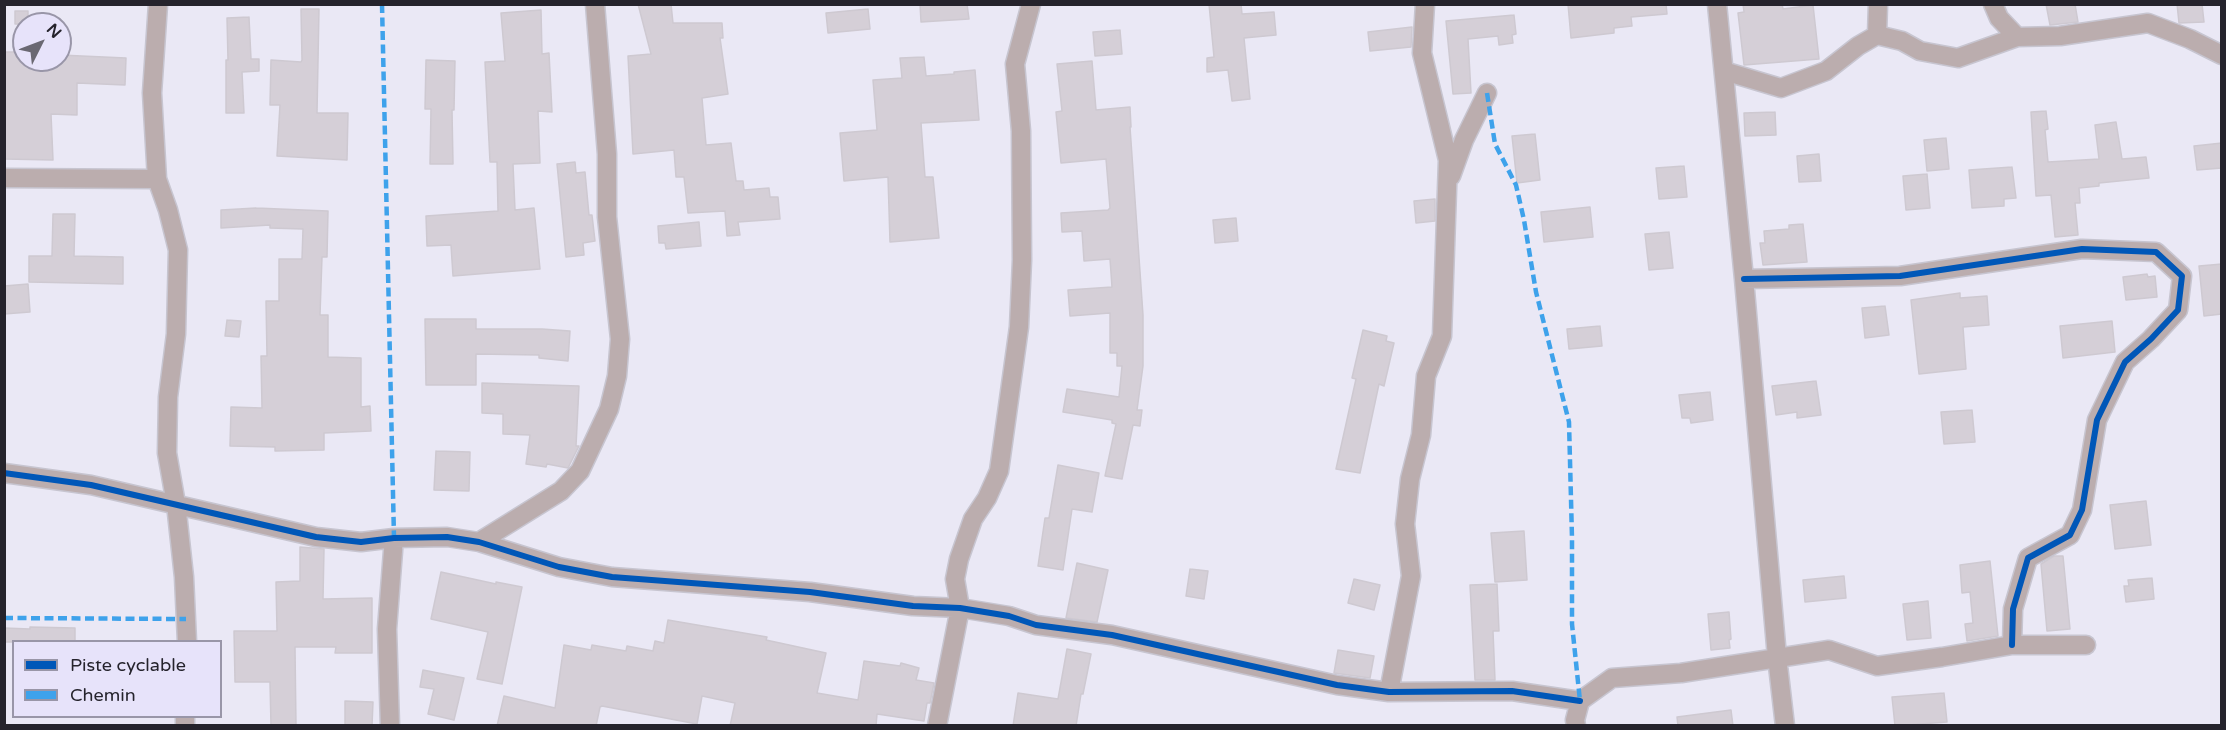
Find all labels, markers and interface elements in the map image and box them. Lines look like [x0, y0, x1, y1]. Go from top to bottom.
north arrow [12, 12, 72, 72]
text: N [42, 20, 66, 43]
legend [12, 640, 222, 718]
text: Piste cyclable [70, 654, 186, 676]
text: Chemin [70, 684, 136, 706]

